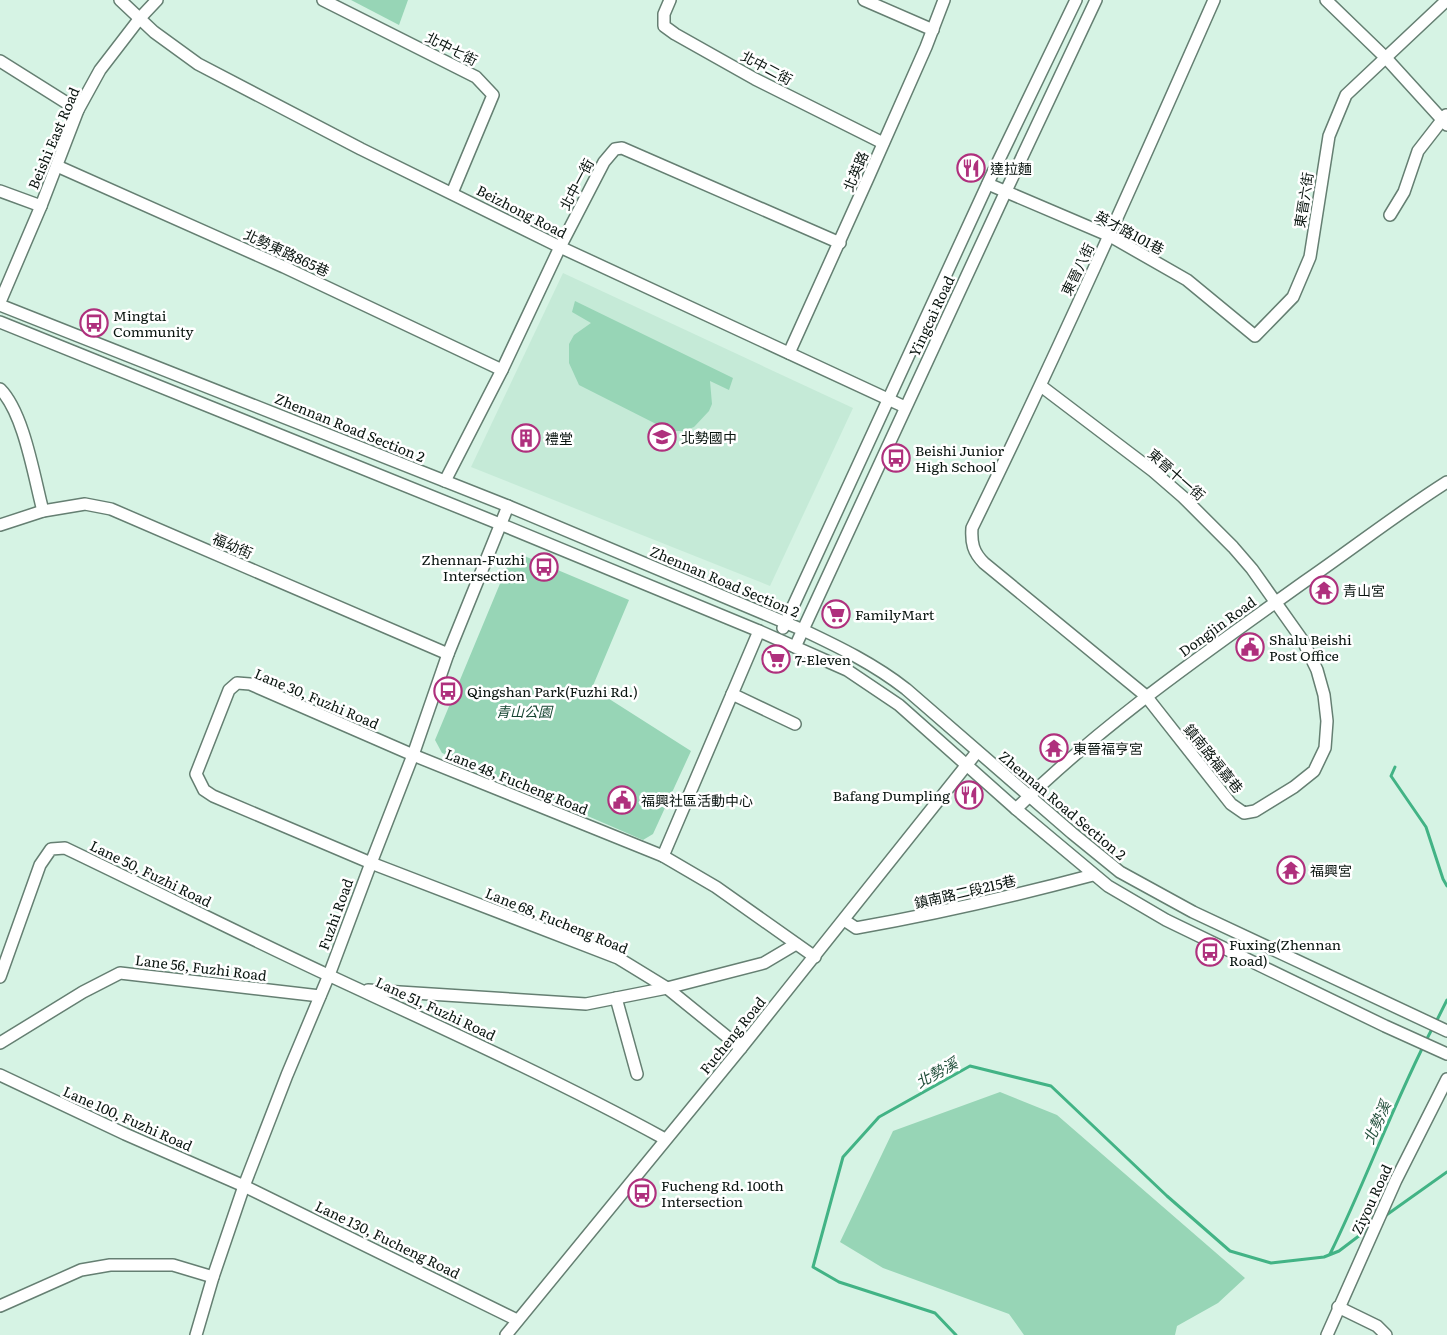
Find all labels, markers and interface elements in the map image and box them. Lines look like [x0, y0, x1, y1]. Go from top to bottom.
street label: 北中七街 [423, 26, 481, 70]
street label: 北中二街 [738, 45, 796, 89]
street label: Beishi East Road [22, 83, 84, 192]
street label: 北英路 [838, 148, 872, 194]
restaurant icon: 達拉麵 [956, 153, 986, 183]
street label: 北中一街 [554, 155, 598, 213]
place label: 達拉麵 [990, 158, 1032, 178]
street label: 東晉六街 [1289, 171, 1317, 229]
street label: Beizhong Road [473, 180, 571, 243]
street label: 英才路101巷 [1092, 205, 1168, 259]
street label: 北勢東路865巷 [241, 223, 333, 281]
street label: 東晉八街 [1056, 239, 1098, 299]
street label: Yingcai Road [904, 272, 959, 360]
place label: Mingtai Community [113, 305, 195, 341]
bus stop icon: Mingtai Community [79, 308, 109, 338]
street label: Zhennan Road Section 2 [272, 388, 428, 466]
school or university icon: 北勢國中 [647, 422, 677, 452]
building icon: 禮堂 [511, 423, 541, 453]
place label: 北勢國中 [681, 427, 737, 447]
place label: 禮堂 [545, 428, 573, 448]
place label: Beishi Junior High School [915, 440, 1004, 476]
bus stop icon: Beishi Junior High School [881, 443, 911, 473]
street label: 東晉十一街 [1144, 443, 1210, 505]
street label: 福幼街 [210, 528, 256, 562]
street label: Zhennan Road Section 2 [647, 540, 803, 622]
place label: Zhennan-Fuzhi Intersection [422, 549, 525, 585]
bus stop icon: Zhennan-Fuzhi Intersection [529, 552, 559, 582]
temple icon: 青山宮 [1309, 575, 1339, 605]
place label: 青山宮 [1343, 580, 1385, 600]
street label: Dongjin Road [1174, 591, 1260, 661]
supermarket icon: FamilyMart [821, 599, 851, 629]
place label: FamilyMart [855, 604, 935, 624]
place label: Shalu Beishi Post Office [1269, 629, 1352, 665]
public building icon: Shalu Beishi Post Office [1235, 632, 1265, 662]
supermarket icon: 7-Eleven [761, 644, 791, 674]
place label: 7-Eleven [795, 649, 851, 669]
street label: Lane 30, Fuzhi Road [252, 663, 383, 733]
bus stop icon: Qingshan Park(Fuzhi Rd.) [433, 676, 463, 706]
place label: Qingshan Park(Fuzhi Rd.) [467, 681, 638, 701]
park label: 青山公園 [496, 701, 554, 721]
street label: 鎮南路福嘉巷 [1180, 719, 1248, 797]
temple icon: 東晉福亨宮 [1039, 733, 1069, 763]
place label: 東晉福亨宮 [1073, 738, 1143, 758]
street label: Lane 48, Fucheng Road [442, 743, 592, 819]
street label: Zhennan Road Section 2 [995, 746, 1131, 864]
restaurant icon: Bafang Dumpling [954, 780, 984, 810]
public building icon: 福興社區活動中心 [607, 785, 637, 815]
place label: Bafang Dumpling [833, 785, 950, 805]
place label: 福興社區活動中心 [641, 790, 753, 810]
street label: Lane 50, Fuzhi Road [87, 835, 215, 911]
temple icon: 福興宮 [1276, 855, 1306, 885]
place label: 福興宮 [1310, 860, 1352, 880]
street label: 鎮南路二段215巷 [912, 870, 1018, 912]
street label: Fuzhi Road [313, 875, 357, 953]
street label: Lane 68, Fucheng Road [483, 882, 632, 958]
place label: Fuxing(Zhennan Road) [1229, 934, 1341, 970]
bus stop icon: Fuxing(Zhennan Road) [1195, 937, 1225, 967]
street label: Lane 56, Fuzhi Road [134, 949, 268, 985]
street label: Lane 51, Fuzhi Road [373, 971, 500, 1045]
street label: Fucheng Road [695, 992, 770, 1078]
water label: 北勢溪 [911, 1050, 963, 1093]
street label: Lane 100, Fuzhi Road [60, 1080, 196, 1156]
water label: 北勢溪 [1356, 1095, 1396, 1147]
street label: Ziyou Road [1346, 1160, 1396, 1237]
place label: Fucheng Rd. 100th Intersection [661, 1175, 784, 1211]
bus stop icon: Fucheng Rd. 100th Intersection [627, 1178, 657, 1208]
street label: Lane 130, Fucheng Road [312, 1195, 464, 1283]

